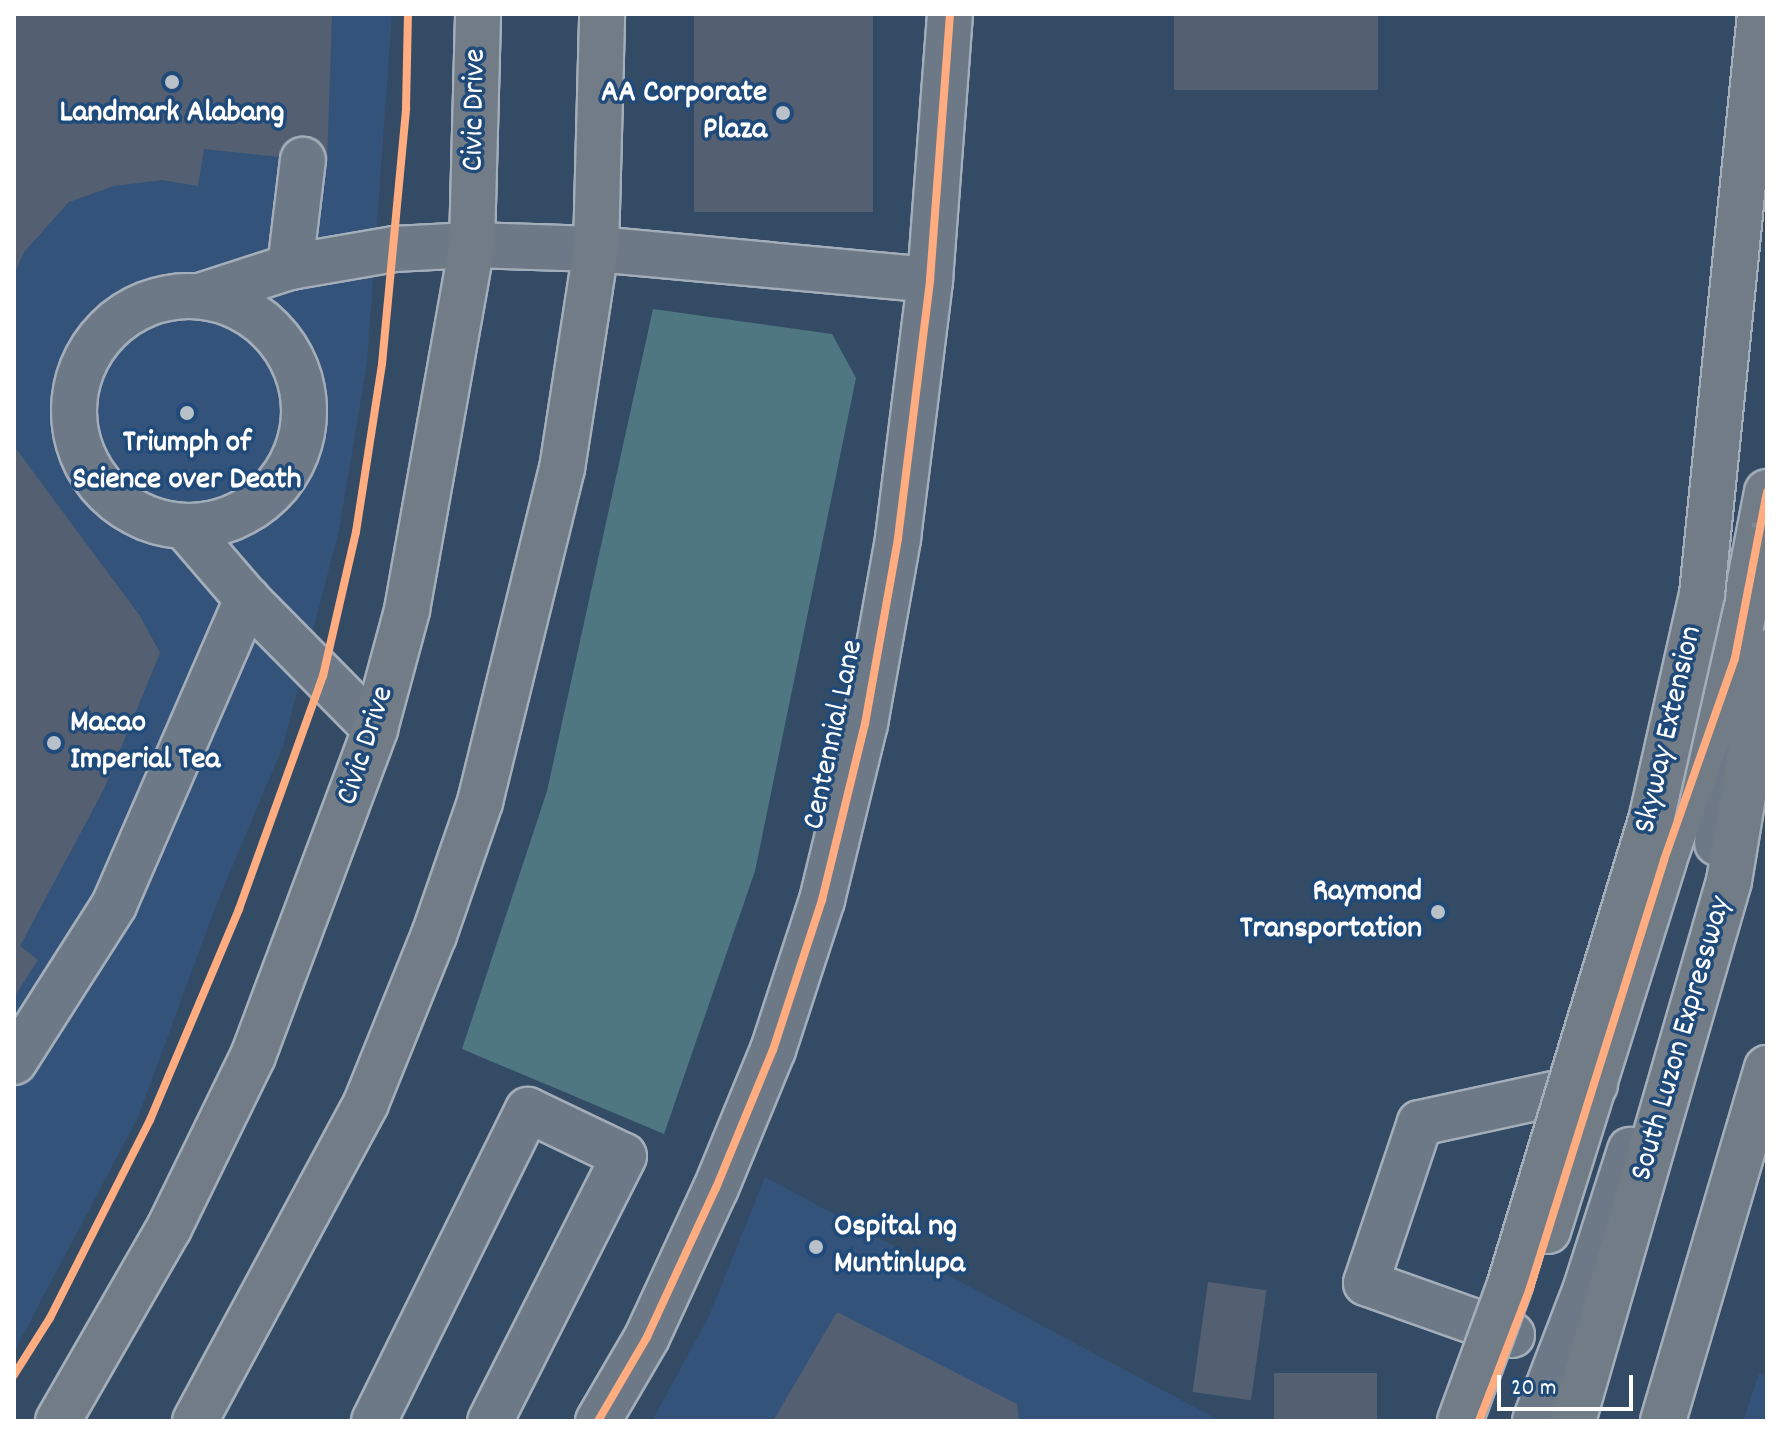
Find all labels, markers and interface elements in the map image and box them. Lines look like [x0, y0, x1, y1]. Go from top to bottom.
street label: Civic Drive [456, 48, 496, 172]
marker: Landmark Alabang [163, 73, 181, 91]
place label: AA Corporate Plaza [601, 76, 767, 151]
place label: Landmark Alabang [60, 95, 284, 133]
marker: AA Corporate Plaza [774, 104, 792, 122]
marker: Triumph of Science over Death [178, 404, 196, 422]
place label: Triumph of Science over Death [73, 426, 301, 501]
street label: Skyway Extension [1628, 623, 1712, 837]
street label: Centennial Lane [796, 637, 874, 833]
street label: Civic Drive [330, 682, 404, 810]
place label: Macao Imperial Tea [70, 706, 220, 781]
marker: Macao Imperial Tea [45, 734, 63, 752]
place label: Raymond Transportation [1240, 875, 1422, 950]
street label: South Luzon Expressway [1624, 892, 1742, 1186]
marker: Raymond Transportation [1429, 903, 1447, 921]
place label: Ospital ng Muntinlupa [834, 1210, 965, 1285]
marker: Ospital ng Muntinlupa [805, 1236, 827, 1258]
scale bar [1501, 1359, 1637, 1409]
text: 20 m [1511, 1372, 1557, 1406]

